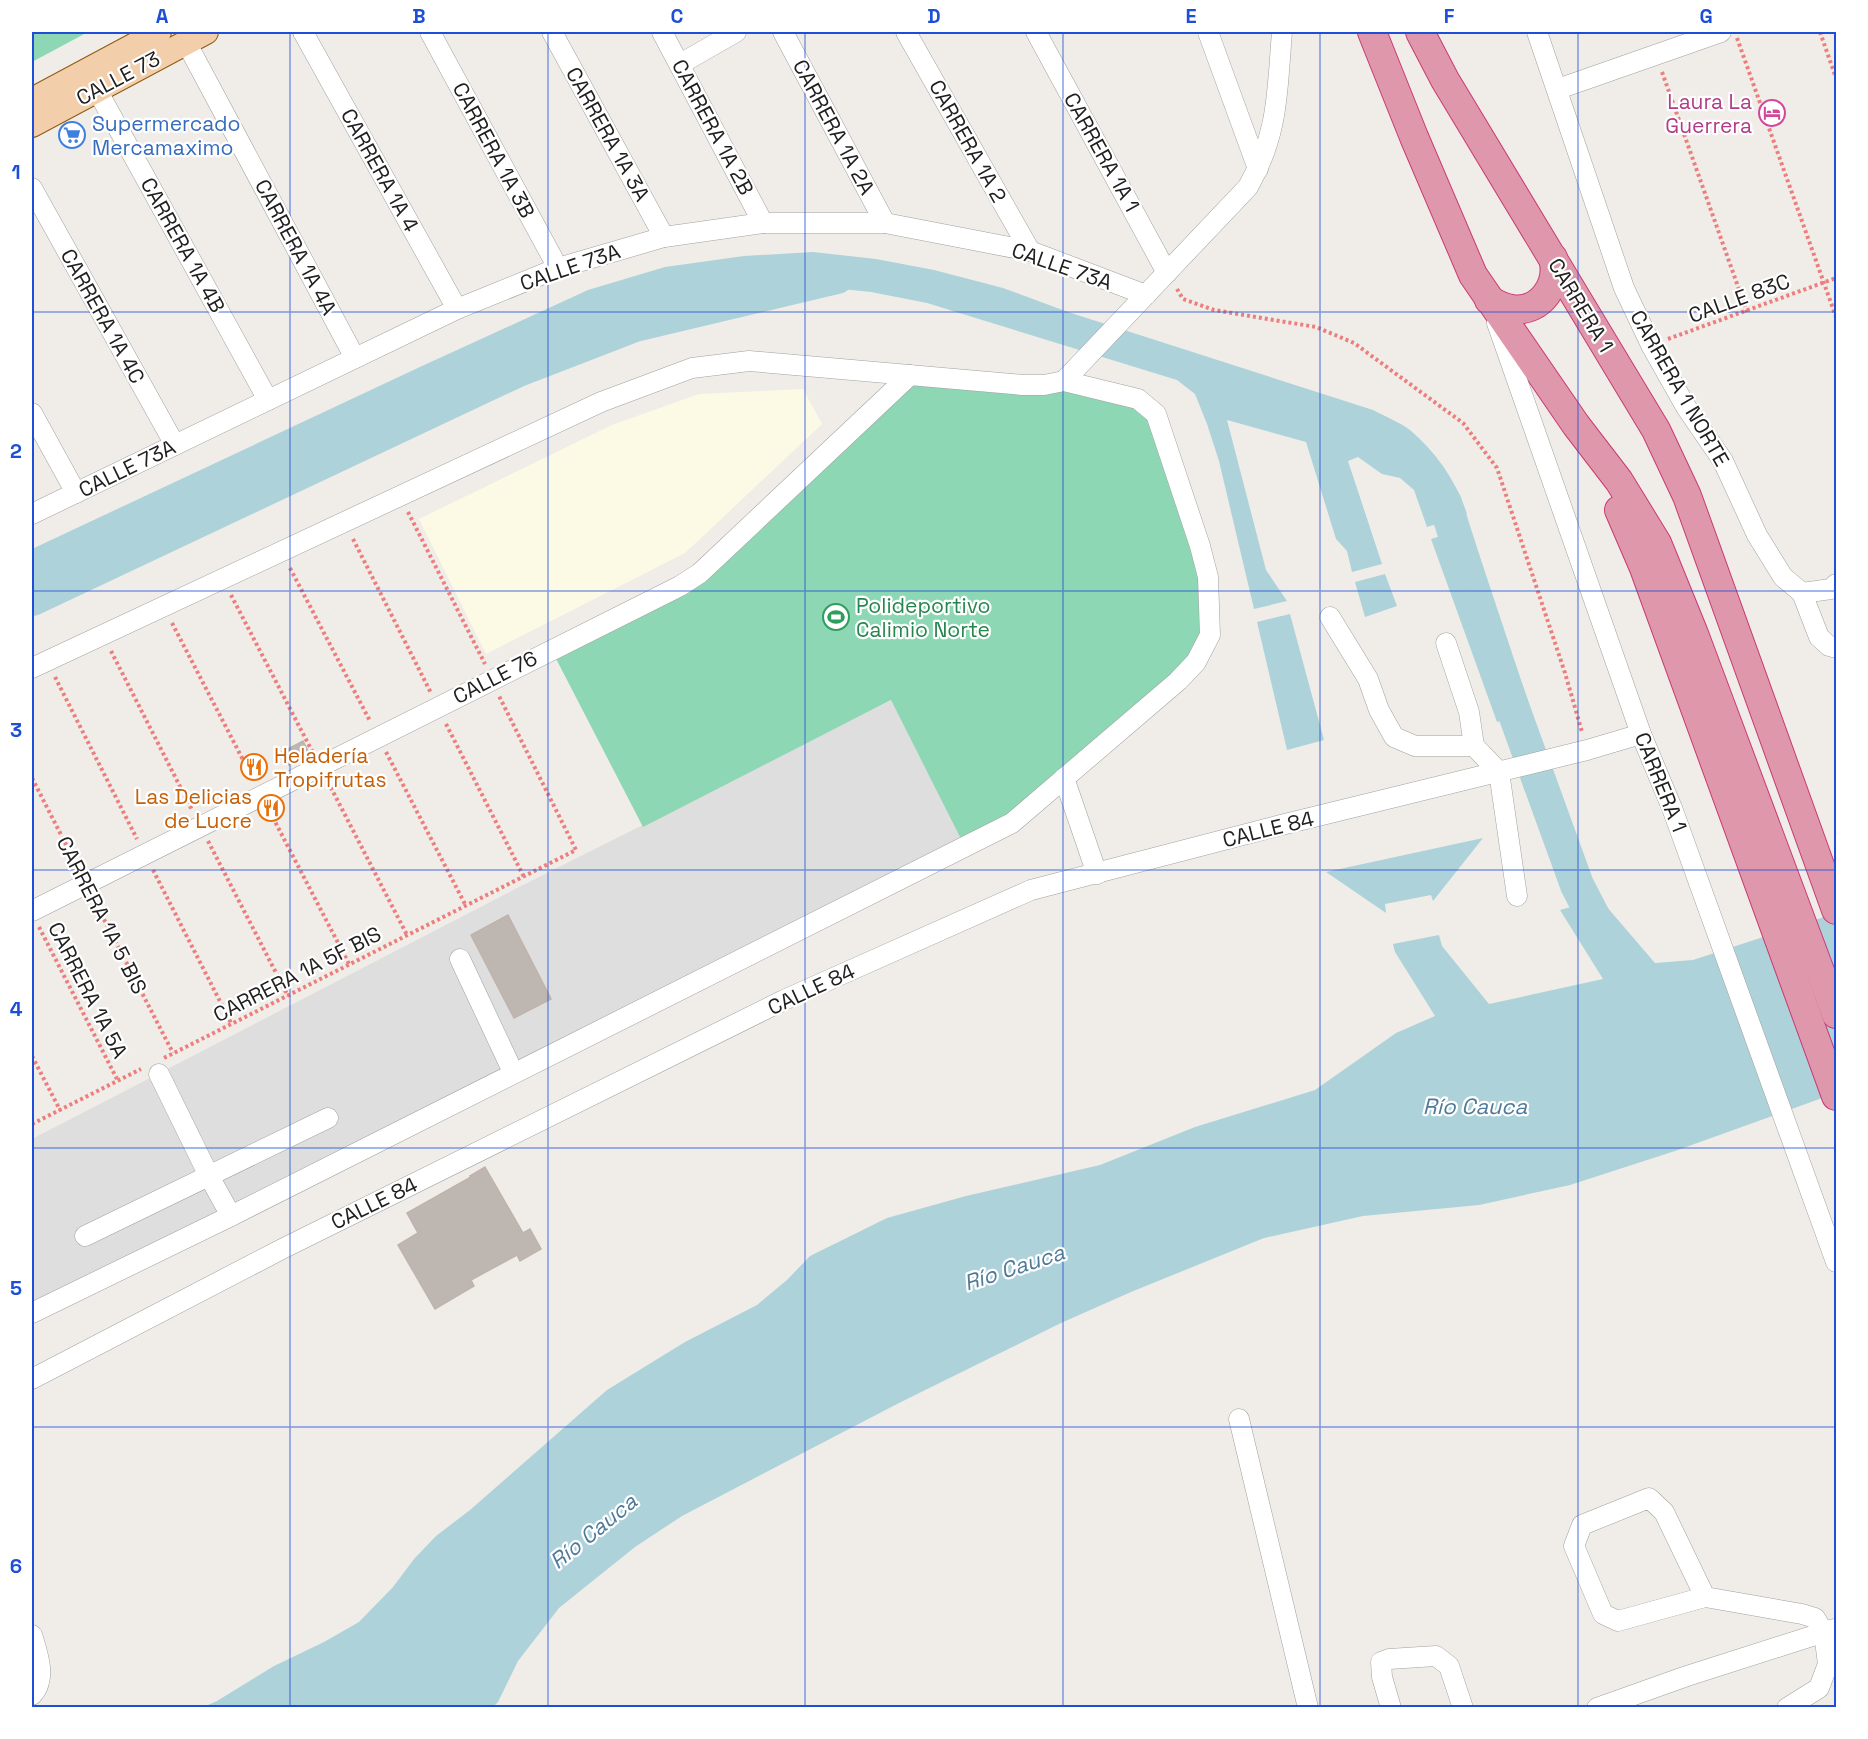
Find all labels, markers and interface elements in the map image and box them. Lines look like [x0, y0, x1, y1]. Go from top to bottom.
text: A [156, 3, 169, 29]
text: B [412, 3, 426, 29]
text: C [671, 3, 684, 29]
text: D [927, 3, 941, 29]
text: E [1185, 3, 1197, 29]
text: F [1444, 3, 1455, 29]
text: G [1699, 3, 1713, 29]
street label: CALLE 73 [71, 45, 165, 111]
street label: CARRERA 1A 2B [666, 54, 760, 200]
street label: CARRERA 1A 2A [787, 55, 881, 199]
street label: CARRERA 1A 3A [560, 62, 656, 206]
street label: CARRERA 1A 2 [923, 75, 1013, 207]
street label: CARRERA 1A 3B [447, 77, 541, 223]
street label: CARRERA 1A 1 [1058, 88, 1146, 216]
place label: Laura La Guerrera [1665, 88, 1752, 139]
hotel icon: Laura La Guerrera [1757, 98, 1787, 128]
street label: CARRERA 1A 4 [335, 104, 425, 236]
place label: Supermercado Mercamaximo [92, 110, 240, 161]
supermarket icon: Supermercado Mercamaximo [57, 120, 87, 150]
text: 1 [11, 159, 21, 185]
street label: CARRERA 1A 4B [135, 173, 231, 317]
street label: CARRERA 1A 4A [249, 174, 343, 320]
street label: CALLE 73A [1008, 236, 1116, 296]
street label: CALLE 73A [516, 237, 624, 297]
street label: CARRERA 1A 4C [55, 244, 151, 388]
street label: CARRERA 1 [1542, 253, 1620, 357]
street label: CALLE 83C [1685, 267, 1793, 329]
street label: CARRERA 1 NORTE [1624, 305, 1736, 471]
street label: CALLE 73A [74, 433, 180, 503]
text: 2 [10, 438, 22, 464]
place label: Polideportivo Calimio Norte [856, 592, 991, 643]
sports icon: Polideportivo Calimio Norte [821, 602, 851, 632]
street label: CALLE 76 [448, 644, 542, 710]
text: 3 [10, 717, 22, 743]
street label: CARRERA 1 [1629, 728, 1693, 836]
place label: Heladería Tropifrutas [274, 742, 387, 793]
restaurant icon: Heladería Tropifrutas [239, 752, 269, 782]
place label: Las Delicias de Lucre [135, 783, 252, 834]
restaurant icon: Las Delicias de Lucre [256, 793, 286, 823]
street label: CALLE 84 [1220, 805, 1316, 853]
street label: CARRERA 1A 5 BIS [51, 832, 153, 998]
street label: CARRERA 1A 5A [42, 917, 134, 1063]
street label: CARRERA 1A 5F BIS [209, 920, 385, 1028]
street label: CALLE 84 [763, 957, 859, 1021]
text: 4 [10, 996, 23, 1022]
water label: Río Cauca [1423, 1092, 1527, 1120]
street label: CALLE 84 [326, 1170, 422, 1236]
water label: Río Cauca [960, 1237, 1068, 1296]
text: 5 [10, 1275, 22, 1301]
water label: Río Cauca [544, 1487, 643, 1575]
text: 6 [10, 1553, 22, 1579]

